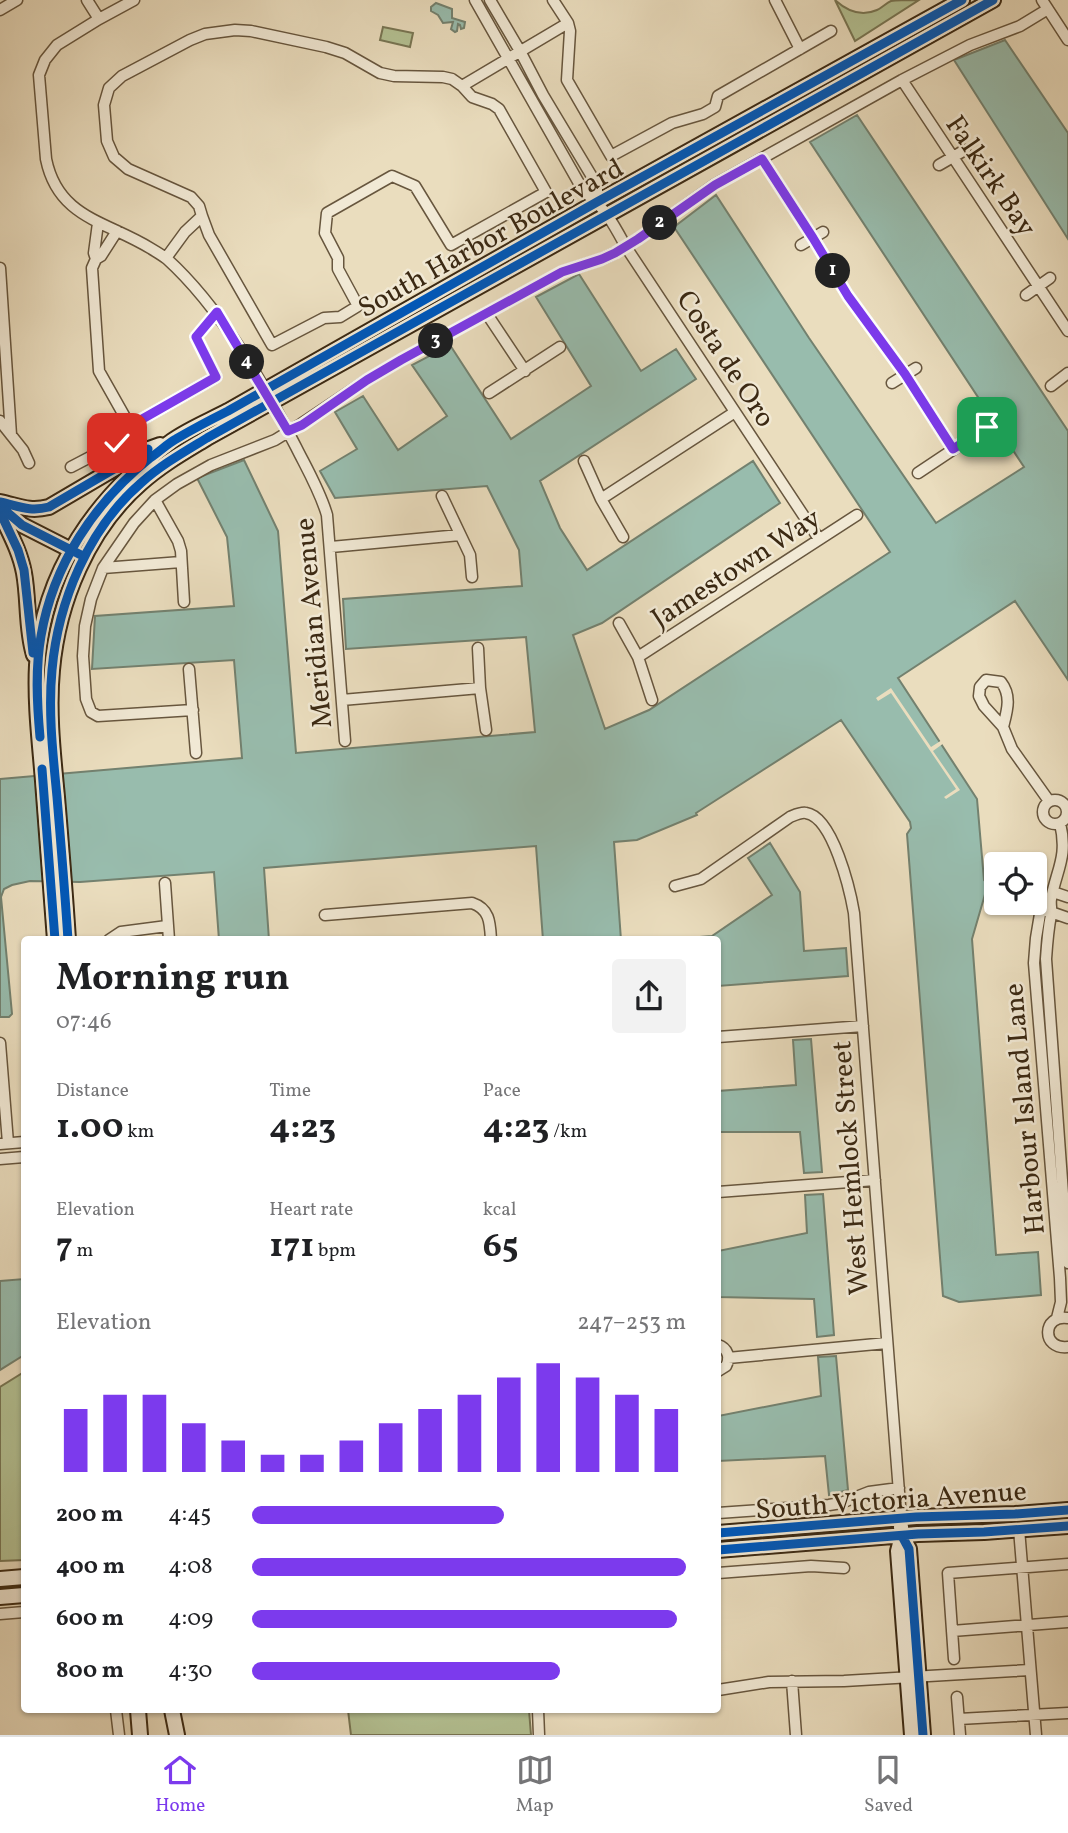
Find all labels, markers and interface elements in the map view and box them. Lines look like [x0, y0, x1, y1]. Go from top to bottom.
street label: Falkirk Bay [935, 108, 1045, 245]
street label: South Harbor Boulevard [351, 150, 631, 329]
pin: 2 [642, 206, 678, 241]
text: 2 [655, 209, 664, 235]
pin: 1 [816, 254, 850, 288]
text: 1 [829, 257, 836, 283]
street label: Costa de Oro [666, 283, 784, 436]
pin: 3 [418, 324, 453, 358]
text: 3 [431, 327, 440, 353]
pin: 4 [230, 344, 264, 380]
text: 4 [241, 348, 252, 374]
pin [957, 397, 1017, 457]
icon: arrive [968, 408, 1006, 446]
pin [87, 413, 147, 473]
icon: check [98, 424, 136, 462]
street label: Jamestown Way [644, 500, 829, 639]
street label: Meridian Avenue [286, 516, 343, 730]
map controls [984, 852, 1047, 915]
button: locate [984, 852, 1047, 915]
text: Morning run [56, 953, 290, 1006]
button: share [612, 959, 686, 1033]
street label: Harbour Island Lane [995, 982, 1056, 1236]
text: 07:46 [56, 1006, 112, 1038]
street label: West Hemlock Street [823, 1039, 880, 1296]
text: Distance [56, 1078, 129, 1104]
text: Time [269, 1078, 311, 1104]
text: Pace [483, 1078, 521, 1104]
text: 1.00 [56, 1104, 123, 1152]
text: 4:23 [269, 1104, 336, 1152]
text: 4:23 [483, 1104, 549, 1152]
text: km [123, 1119, 154, 1145]
text: /km [549, 1119, 587, 1145]
text: Elevation [56, 1197, 135, 1223]
text: Heart rate [269, 1197, 353, 1223]
text: kcal [483, 1197, 516, 1223]
text: 7 [56, 1223, 73, 1271]
text: 171 [269, 1223, 314, 1271]
text: 65 [483, 1223, 519, 1271]
text: m [73, 1238, 93, 1264]
text: bpm [314, 1238, 356, 1264]
text: Elevation [56, 1307, 152, 1339]
text: 247–253 m [577, 1307, 686, 1339]
street label: South Victoria Avenue [754, 1473, 1028, 1530]
text: 200 m [56, 1499, 123, 1531]
text: 4:45 [168, 1499, 211, 1531]
text: 400 m [56, 1551, 125, 1583]
text: 4:08 [168, 1551, 213, 1583]
text: 600 m [56, 1603, 124, 1635]
text: 4:09 [168, 1603, 213, 1635]
text: 800 m [56, 1655, 124, 1687]
text: 4:30 [168, 1655, 212, 1687]
tab: Home [155, 1751, 205, 1819]
tab: Map [516, 1751, 554, 1819]
tab: Saved [864, 1751, 913, 1819]

